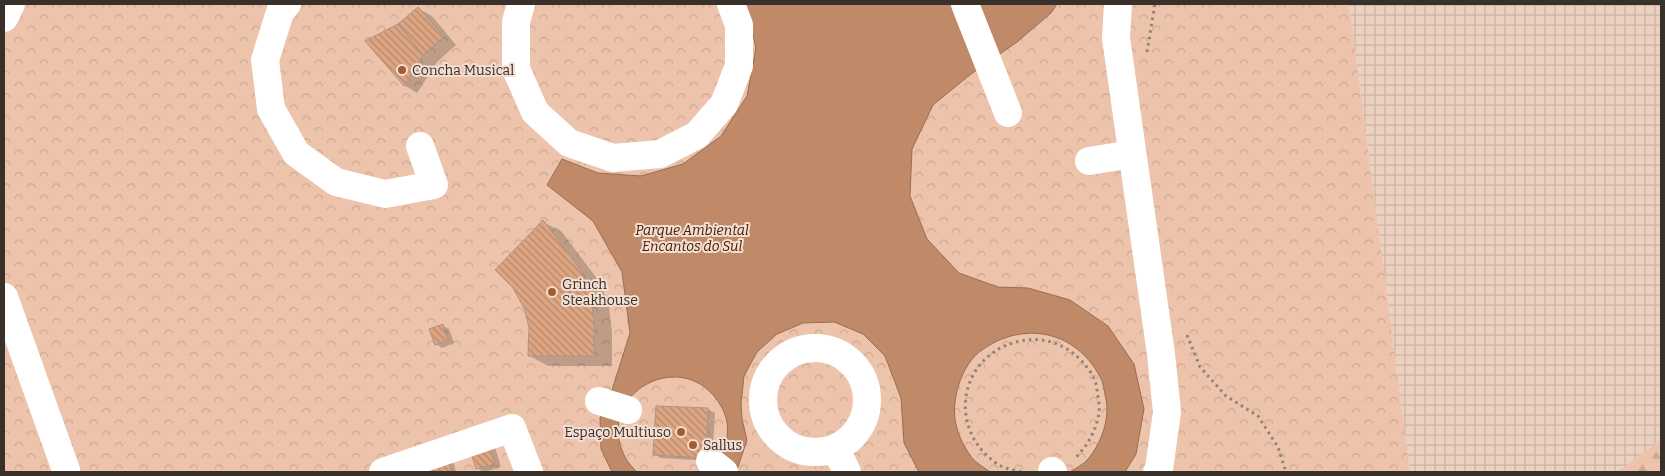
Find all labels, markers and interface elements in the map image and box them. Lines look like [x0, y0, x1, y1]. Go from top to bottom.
place label: Concha Musical [412, 62, 514, 79]
marker: Concha Musical [396, 64, 408, 76]
park label: Parque Ambiental Encantos do Sul [635, 222, 749, 255]
place label: Grinch Steakhouse [562, 276, 638, 309]
marker: Grinch Steakhouse [546, 286, 558, 298]
place label: Espaço Multiuso [564, 424, 671, 441]
marker: Espaço Multiuso [675, 426, 687, 438]
place label: Sallus [703, 437, 742, 454]
marker: Sallus [687, 439, 699, 451]

